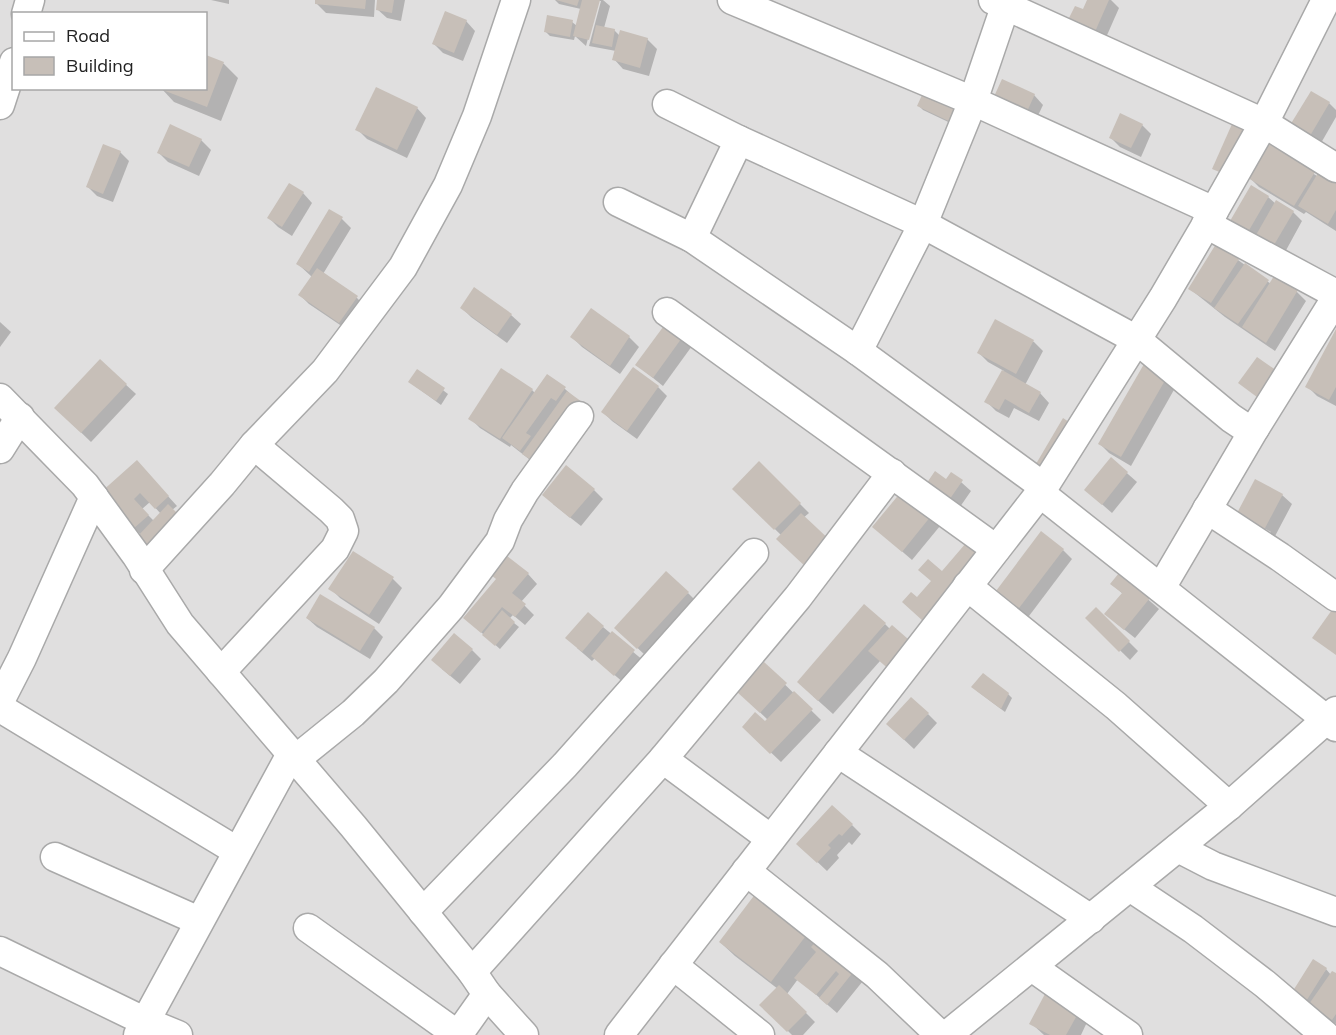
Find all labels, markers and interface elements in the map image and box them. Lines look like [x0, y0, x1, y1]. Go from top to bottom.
legend [12, 12, 207, 90]
text: Road [66, 24, 110, 47]
text: Building [66, 54, 134, 77]

